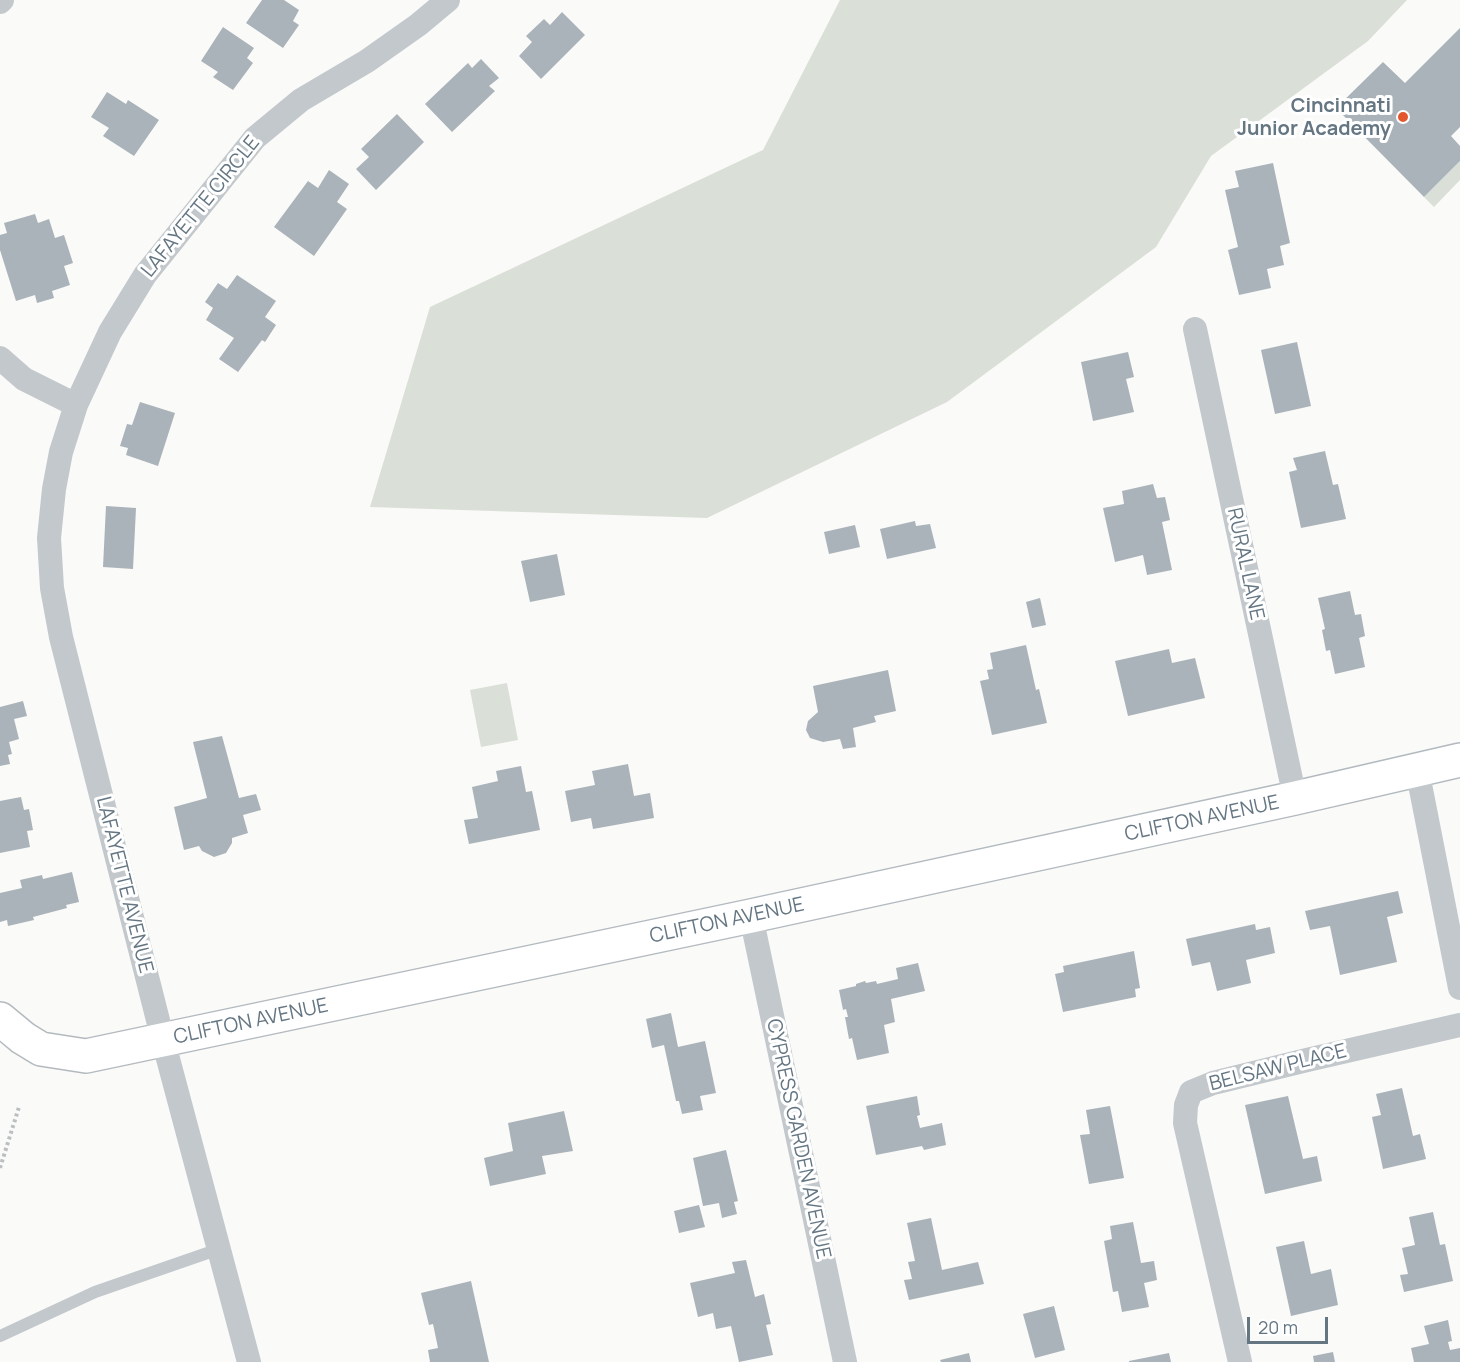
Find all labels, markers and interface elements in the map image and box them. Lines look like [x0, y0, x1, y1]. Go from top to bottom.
place label: Cincinnati Junior Academy [1237, 94, 1391, 141]
marker: Cincinnati Junior Academy [1396, 110, 1410, 124]
street label: LAFAYETTE CIRCLE [137, 132, 265, 282]
street label: RURAL LANE [1221, 506, 1269, 622]
street label: CLIFTON AVENUE [1123, 791, 1281, 847]
street label: LAFAYETTE AVENUE [90, 794, 158, 976]
street label: CLIFTON AVENUE [648, 893, 806, 949]
street label: CLIFTON AVENUE [172, 994, 330, 1050]
street label: CYPRESS GARDEN AVENUE [761, 1017, 835, 1261]
street label: BELSAW PLACE [1207, 1039, 1349, 1097]
scale bar [1250, 1305, 1331, 1343]
text: 20 m [1258, 1315, 1298, 1339]

